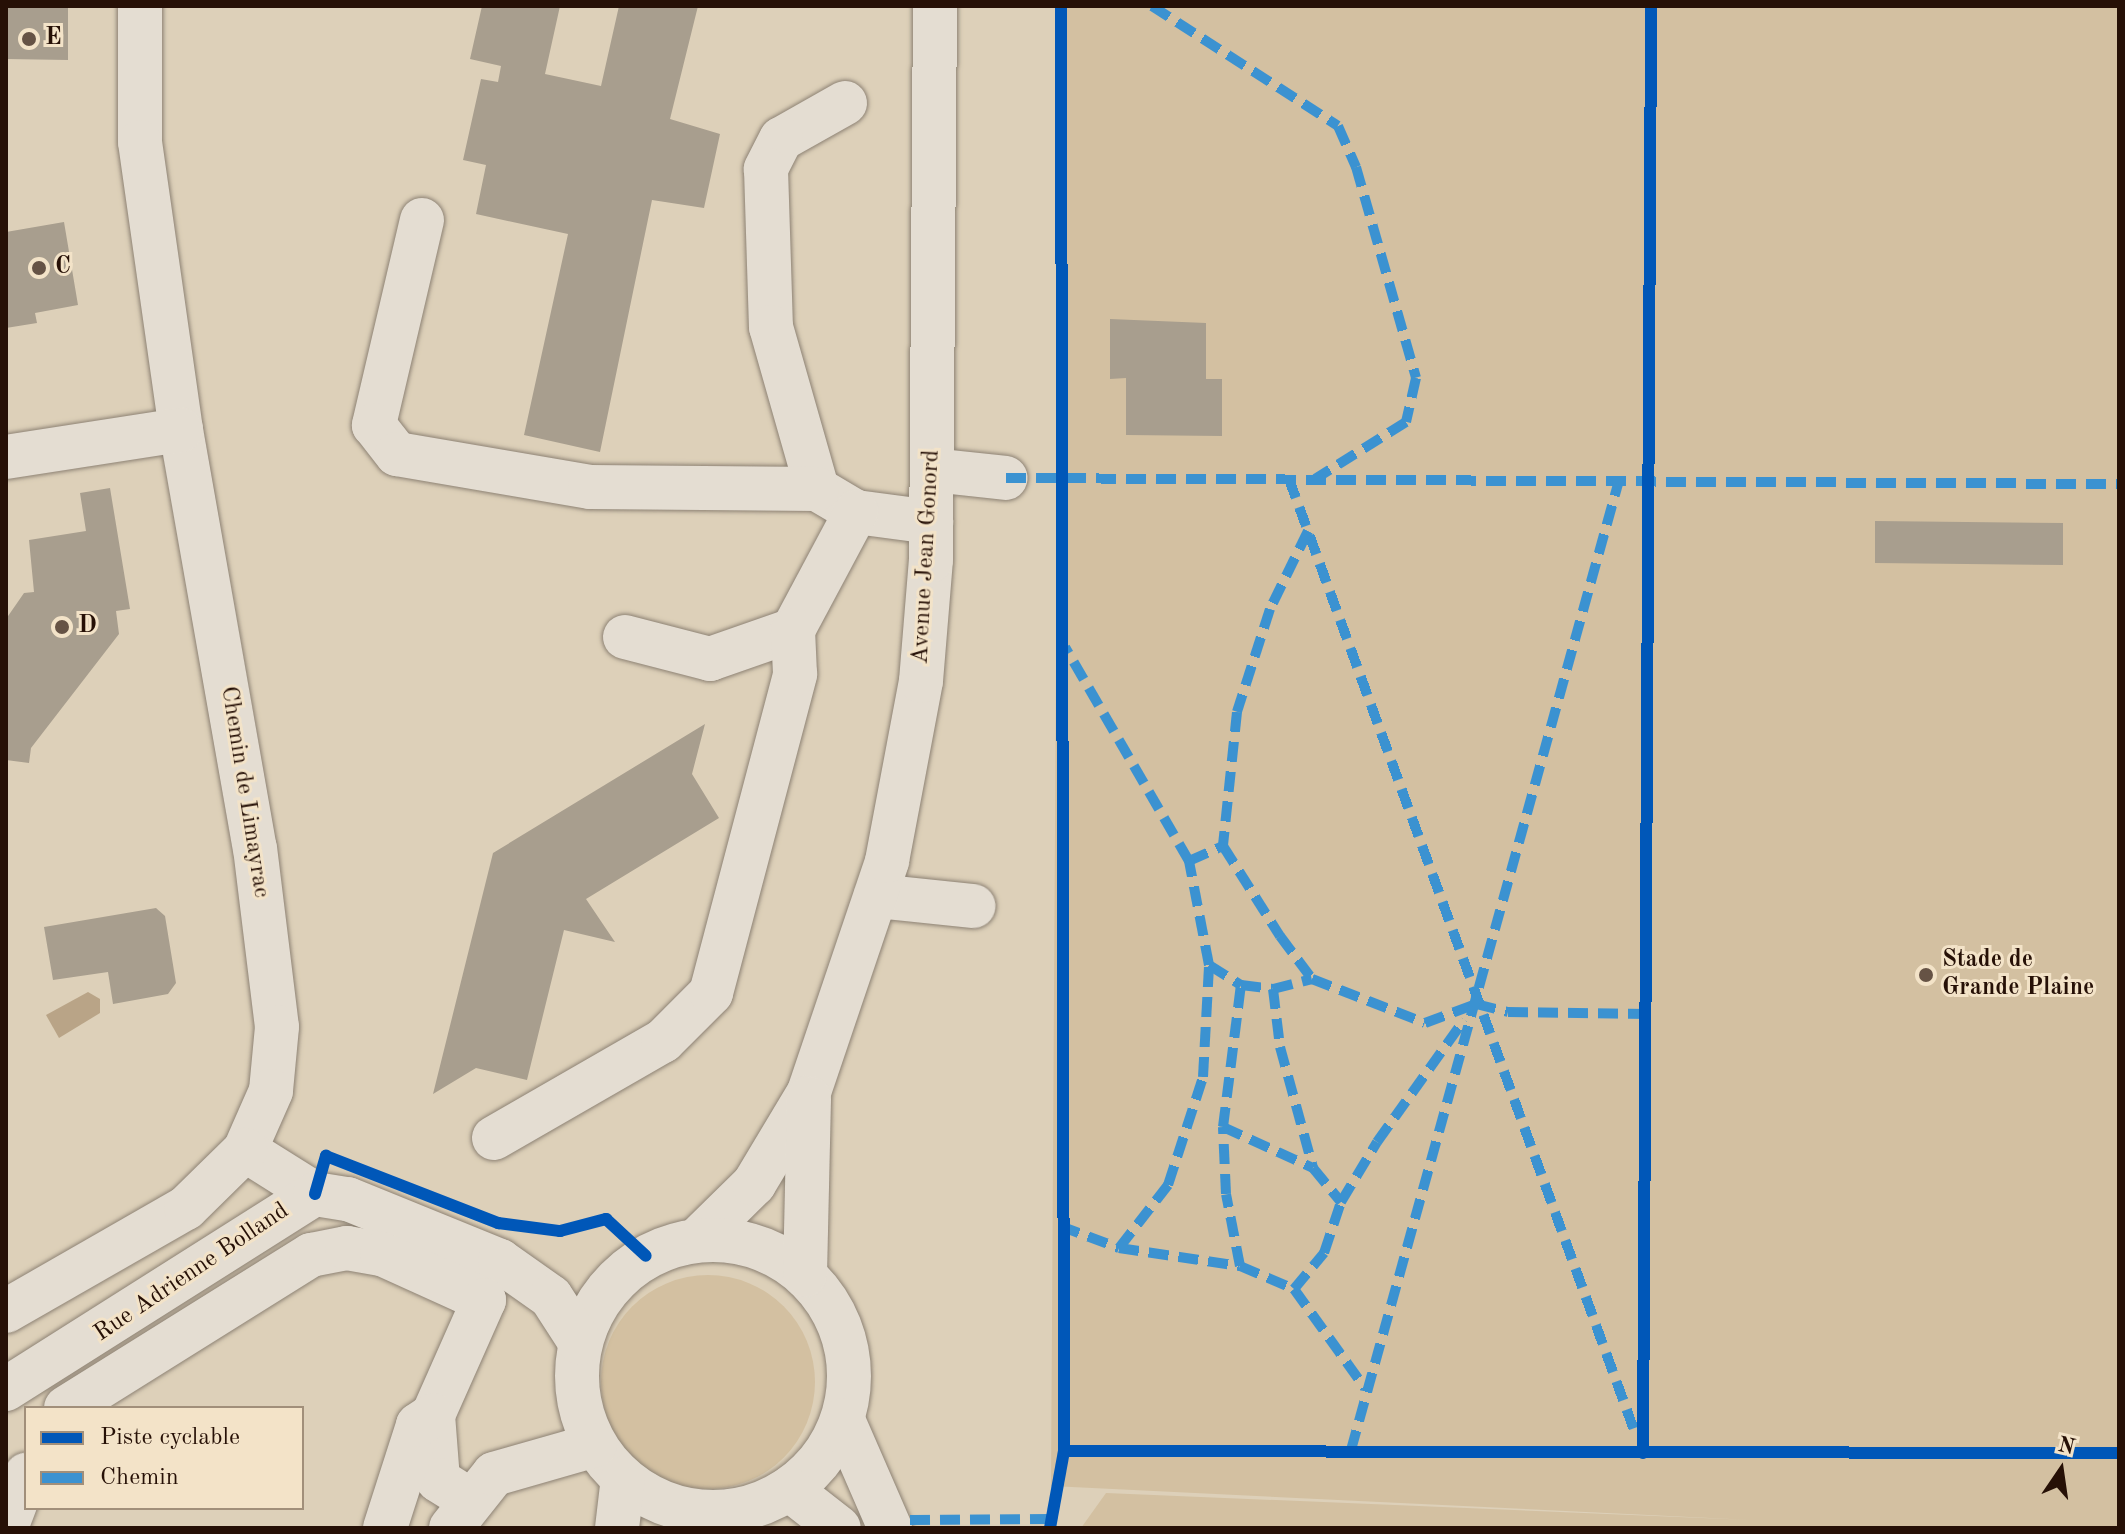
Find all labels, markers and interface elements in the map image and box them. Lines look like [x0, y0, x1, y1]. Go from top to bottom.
place label: E [45, 25, 62, 53]
marker: E [20, 30, 38, 48]
place label: C [55, 254, 71, 282]
marker: C [30, 259, 48, 277]
street label: Avenue Jean Gonord [907, 449, 947, 665]
place label: D [78, 613, 97, 641]
marker: D [53, 618, 71, 636]
street label: Chemin de Limayrac [213, 684, 275, 900]
place label: Stade de Grande Plaine [1942, 947, 2094, 1003]
marker: Stade de Grande Plaine [1917, 966, 1935, 984]
street label: Rue Adrienne Bolland [89, 1197, 295, 1349]
legend [24, 1406, 304, 1510]
text: Piste cyclable [100, 1426, 240, 1450]
north arrow [2021, 1430, 2101, 1510]
text: N [2056, 1434, 2077, 1459]
text: Chemin [100, 1466, 179, 1490]

